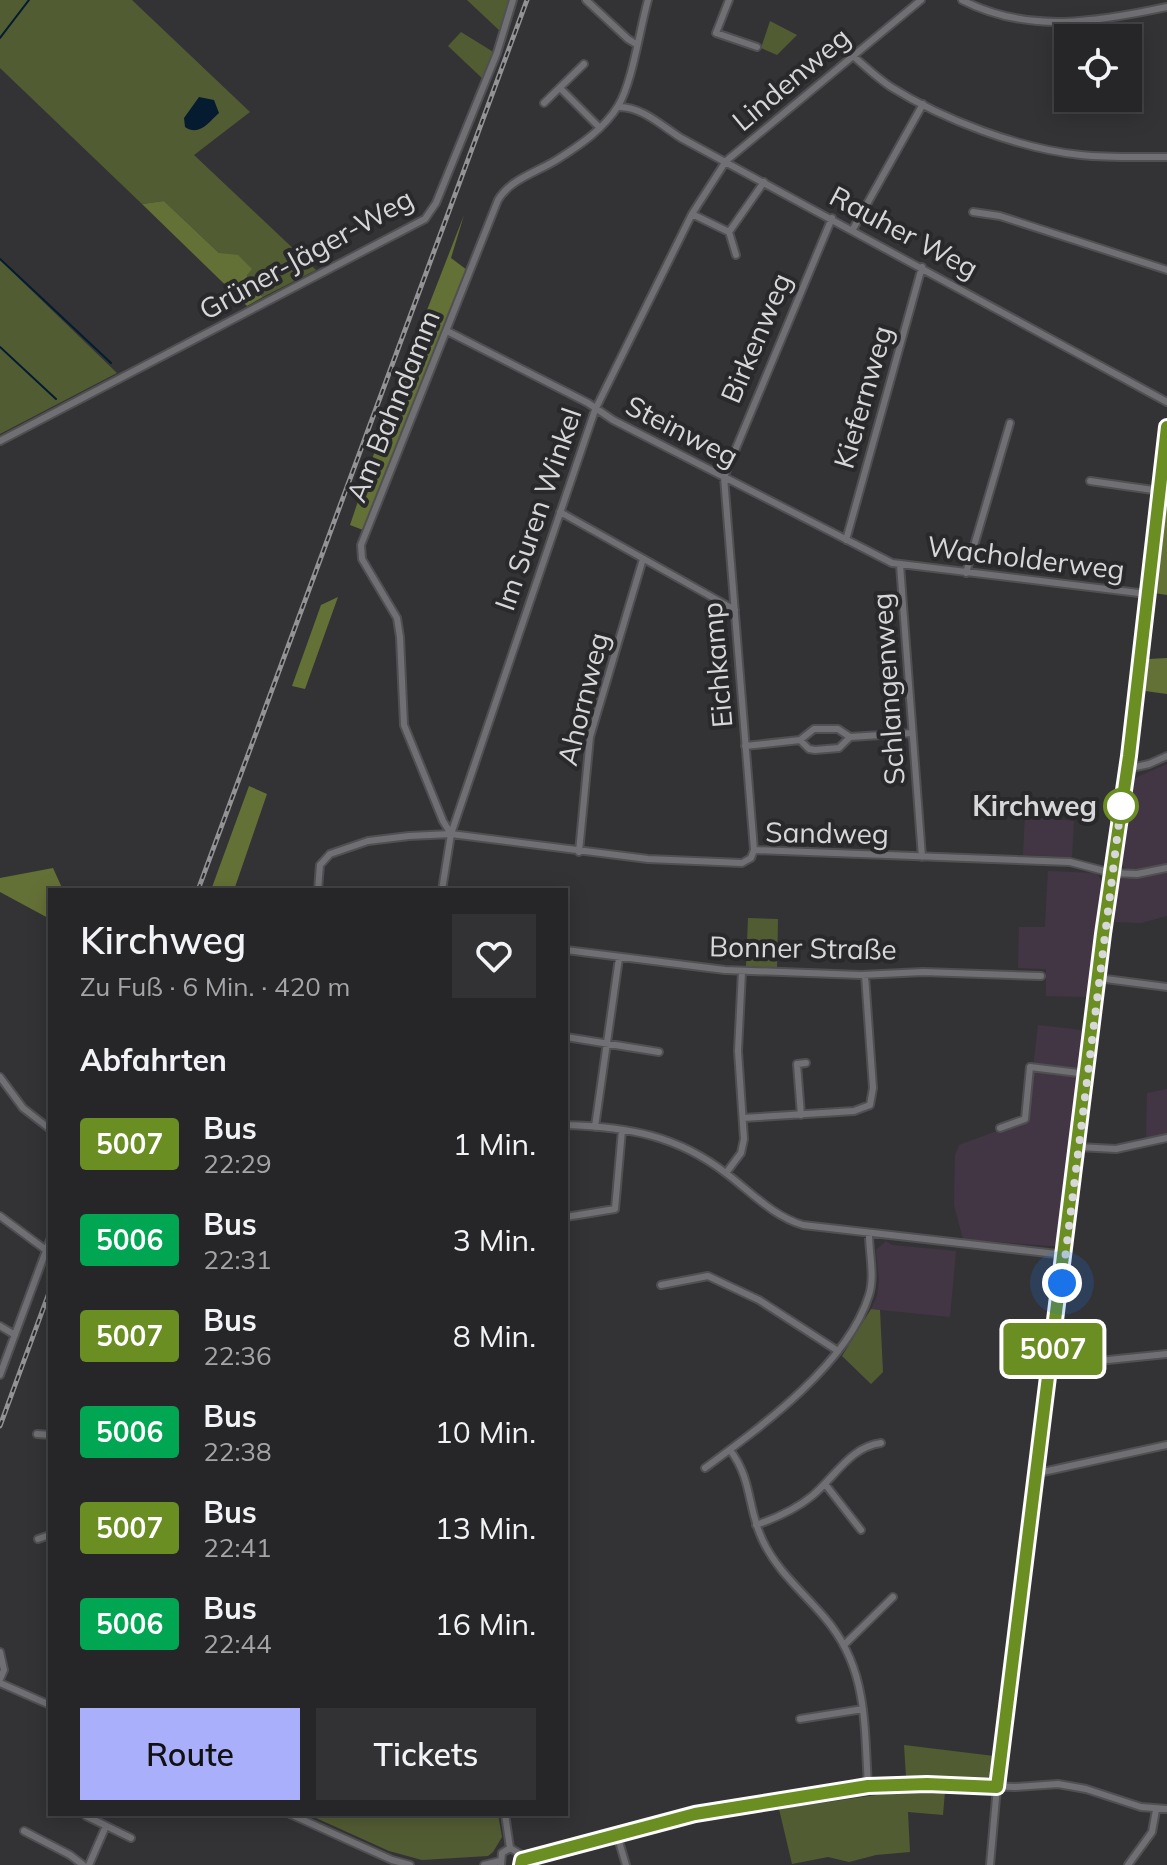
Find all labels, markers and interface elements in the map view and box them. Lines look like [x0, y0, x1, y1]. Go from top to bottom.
street label: Lindenweg [725, 19, 857, 138]
map controls [1054, 24, 1142, 112]
button: locate [1054, 24, 1142, 112]
street label: Rauher Weg [824, 178, 984, 285]
street label: Grüner-Jäger-Weg [193, 180, 419, 327]
street label: Birkenweg [713, 268, 799, 408]
street label: Am Bahndamm [338, 305, 447, 507]
street label: Kiefernweg [825, 322, 900, 472]
street label: Steinweg [620, 387, 744, 474]
street label: Im Suren Winkel [486, 403, 589, 615]
street label: Wacholderweg [925, 528, 1127, 587]
street label: Schlangenweg [863, 592, 912, 786]
street label: Eichkamp [694, 601, 739, 729]
street label: Ahornweg [549, 629, 616, 769]
place label: Kirchweg [972, 788, 1097, 823]
marker: Kirchweg [1104, 789, 1138, 823]
street label: Sandweg [765, 814, 889, 851]
button: heart [452, 914, 536, 998]
text: Kirchweg [80, 916, 246, 964]
street label: Bonner Straße [709, 928, 897, 967]
text: Zu Fuß · 6 Min. · 420 m [80, 970, 350, 1003]
text: Abfahrten [80, 1041, 227, 1079]
text: Bus [203, 1109, 257, 1147]
text: 1 Min. [453, 1125, 536, 1163]
text: 5007 [96, 1126, 163, 1161]
text: 22:29 [203, 1147, 272, 1180]
text: Bus [203, 1205, 257, 1243]
text: 3 Min. [453, 1221, 536, 1259]
text: 5006 [96, 1222, 163, 1257]
text: 22:31 [203, 1243, 272, 1276]
your location [1042, 1263, 1082, 1303]
text: Bus [203, 1301, 257, 1339]
text: 8 Min. [453, 1317, 536, 1355]
text: 5007 [96, 1318, 163, 1353]
line badge: 5007 [997, 1323, 1109, 1375]
text: 5007 [1019, 1331, 1087, 1366]
text: 22:36 [203, 1339, 272, 1372]
text: Bus [203, 1397, 257, 1435]
text: 10 Min. [435, 1413, 536, 1451]
text: 5006 [96, 1414, 163, 1449]
text: 22:38 [203, 1435, 272, 1468]
text: Bus [203, 1493, 257, 1531]
text: 13 Min. [435, 1509, 536, 1547]
text: 5007 [96, 1510, 163, 1545]
text: 22:41 [203, 1531, 272, 1564]
text: Bus [203, 1589, 257, 1627]
text: 16 Min. [435, 1605, 536, 1643]
text: 5006 [96, 1606, 163, 1641]
text: 22:44 [203, 1627, 272, 1660]
button: Route [80, 1708, 300, 1800]
button: Tickets [316, 1708, 536, 1800]

